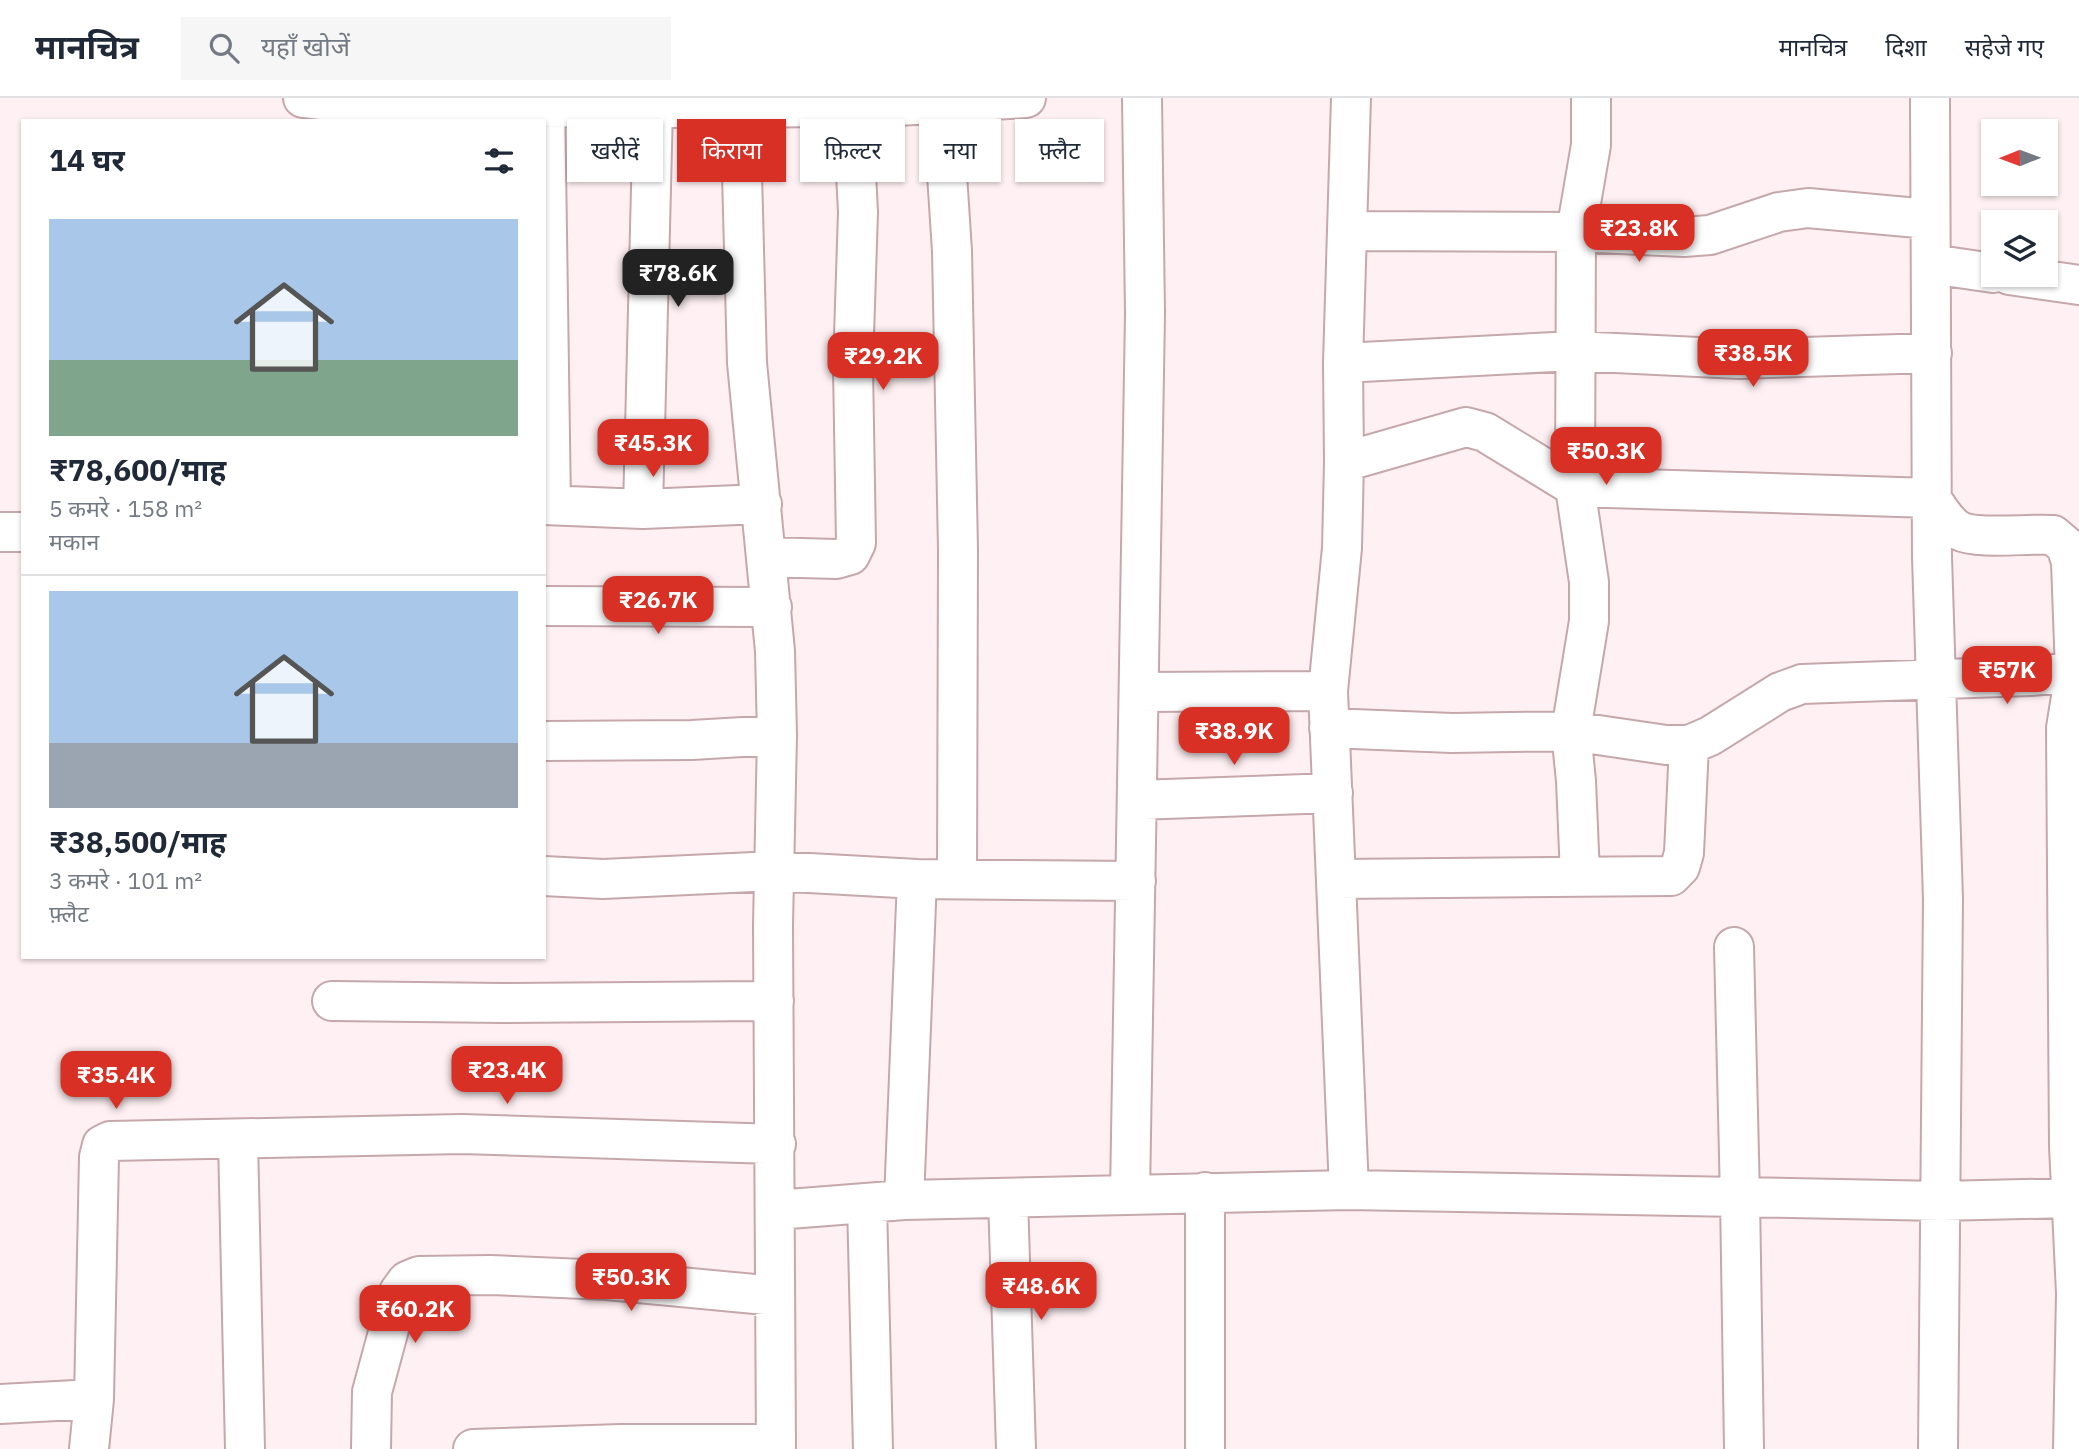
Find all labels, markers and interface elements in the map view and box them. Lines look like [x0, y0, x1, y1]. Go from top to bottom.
search box [181, 17, 671, 80]
text: मानचित्र [35, 25, 139, 68]
icon: search [205, 29, 243, 67]
text: यहाँ खोजें [261, 29, 350, 63]
text: मानचित्र [1779, 31, 1847, 63]
text: दिशा [1885, 31, 1927, 63]
text: सहेजे गए [1965, 31, 2044, 63]
chip: खरीदें [567, 119, 663, 182]
chip: किराया [677, 119, 786, 182]
chip: फ़िल्टर [800, 119, 905, 182]
chip: नया [919, 119, 1001, 182]
chip: फ़्लैट [1015, 119, 1104, 182]
north arrow [1981, 119, 2058, 196]
map controls [1981, 119, 2058, 287]
text: 14 घर [49, 140, 125, 179]
icon: filters [480, 142, 518, 180]
pin: ₹23.8K [1582, 204, 1696, 264]
button: layers [1981, 210, 2058, 287]
text: ₹23.8K [1599, 212, 1679, 242]
pin: ₹78.6K [621, 250, 735, 309]
text: ₹78.6K [638, 257, 718, 287]
icon: home [221, 264, 347, 390]
pin: ₹38.5K [1696, 330, 1810, 389]
pin: ₹29.2K [826, 332, 940, 392]
text: ₹38.5K [1713, 337, 1793, 367]
text: ₹29.2K [843, 340, 923, 370]
pin: ₹45.3K [596, 420, 710, 479]
text: ₹45.3K [613, 427, 693, 457]
pin: ₹50.3K [1549, 428, 1663, 487]
text: ₹50.3K [1566, 435, 1646, 465]
text: ₹78,600/माह [49, 450, 226, 489]
text: 5 कमरे · 158 m² [49, 493, 202, 523]
text: मकान [49, 526, 99, 556]
pin: ₹26.7K [601, 576, 715, 636]
text: ₹26.7K [618, 584, 698, 614]
icon: home [221, 636, 347, 762]
pin: ₹57K [1966, 646, 2048, 706]
text: ₹57K [1978, 654, 2036, 684]
pin: ₹38.9K [1177, 708, 1291, 767]
text: ₹38.9K [1194, 715, 1274, 745]
text: ₹38,500/माह [49, 822, 226, 861]
text: 3 कमरे · 101 m² [49, 865, 202, 895]
text: फ़्लैट [49, 898, 89, 928]
pin: ₹23.4K [450, 1046, 564, 1106]
pin: ₹35.4K [59, 1052, 173, 1111]
text: ₹23.4K [467, 1054, 547, 1084]
text: ₹35.4K [76, 1059, 156, 1089]
pin: ₹50.3K [574, 1254, 688, 1313]
text: ₹50.3K [591, 1261, 671, 1291]
pin: ₹48.6K [984, 1262, 1098, 1322]
text: ₹48.6K [1001, 1270, 1081, 1300]
pin: ₹60.2K [358, 1286, 472, 1345]
text: ₹60.2K [375, 1293, 455, 1323]

